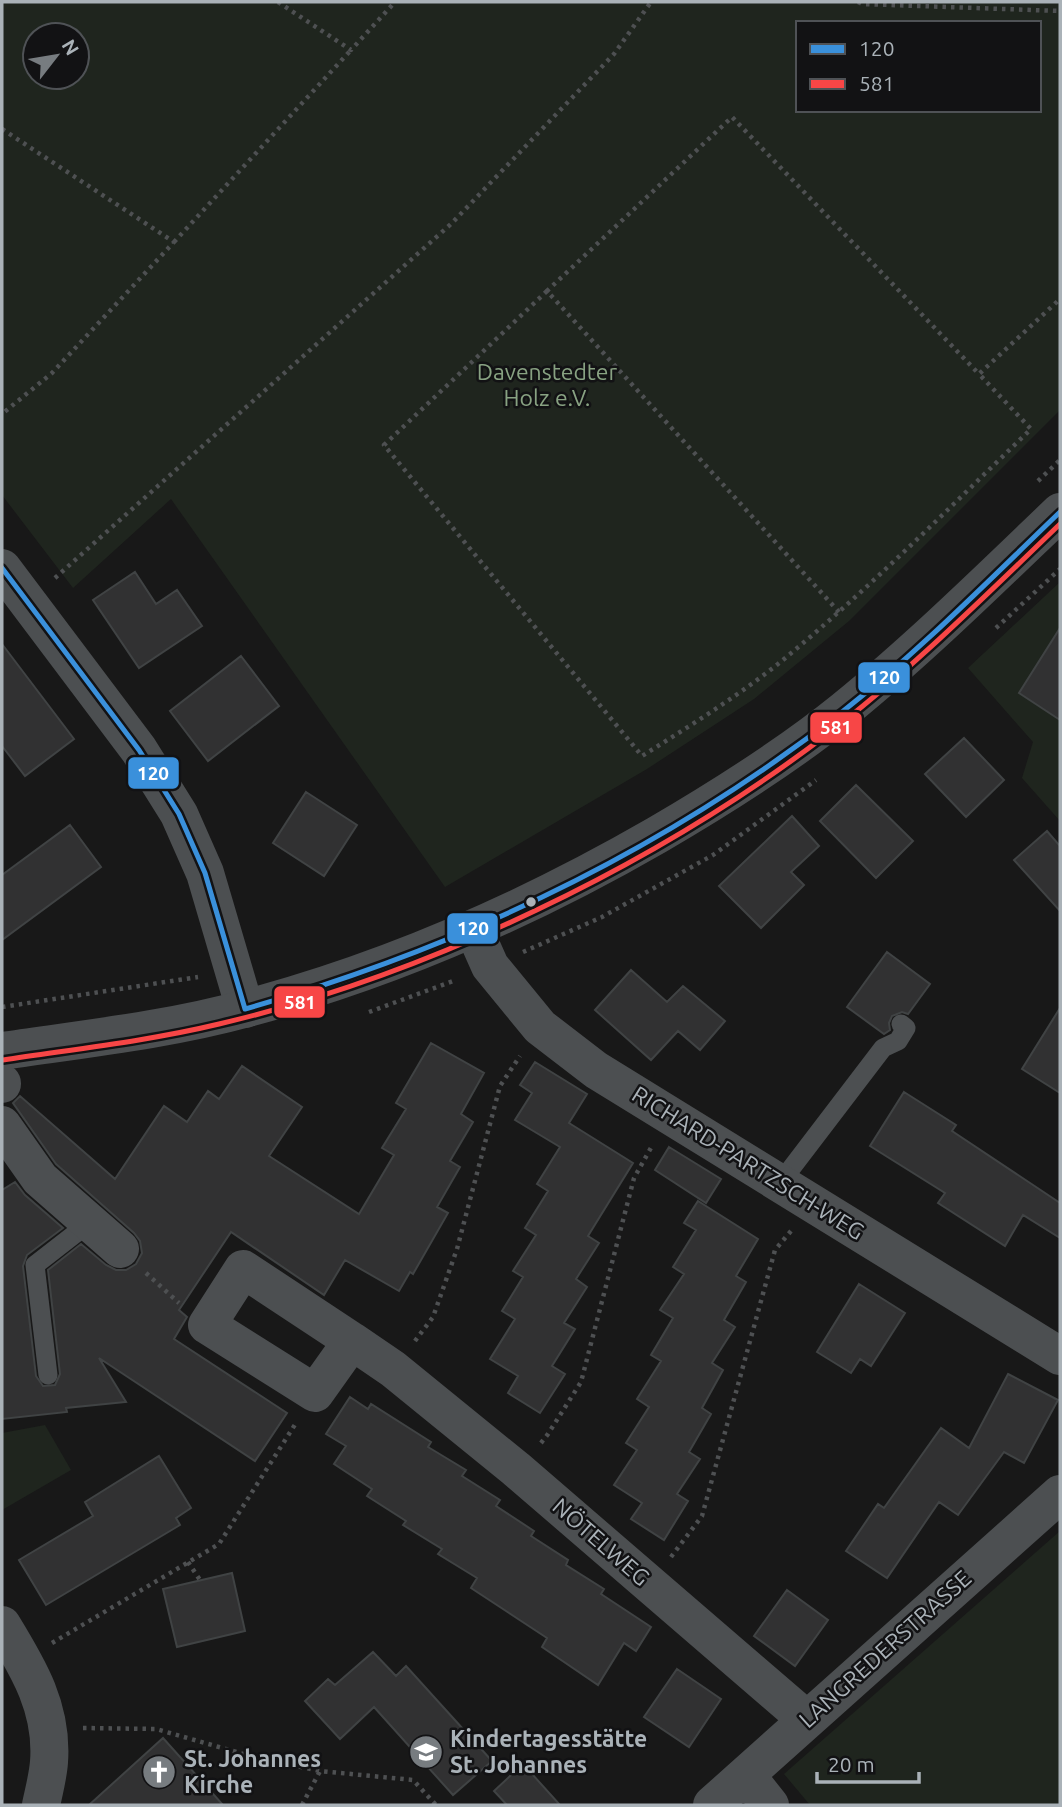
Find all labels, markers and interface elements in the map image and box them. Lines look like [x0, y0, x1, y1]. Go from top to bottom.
north arrow [21, 21, 91, 91]
legend [796, 21, 1041, 112]
text: N [57, 35, 84, 59]
text: 120 [859, 36, 895, 60]
text: 581 [859, 71, 895, 95]
park label: Davenstedter Holz e.V. [477, 359, 618, 410]
line badge: 120 [857, 661, 911, 694]
text: 120 [868, 666, 900, 688]
line badge: 581 [809, 711, 863, 744]
text: 581 [820, 716, 852, 738]
line badge: 120 [127, 756, 180, 790]
text: 120 [137, 762, 169, 784]
unlabelled marker [524, 895, 538, 909]
line badge: 120 [446, 912, 499, 945]
text: 120 [457, 917, 489, 939]
line badge: 581 [273, 985, 326, 1019]
text: 581 [284, 991, 316, 1013]
street label: RICHARD-PARTZSCH-WEG [628, 1081, 869, 1244]
street label: NÖTELWEG [548, 1493, 655, 1590]
street label: LANGREDERSTRASSE [794, 1565, 975, 1732]
place label: Kindertagesstätte St. Johannes [450, 1726, 647, 1777]
school or university icon: Kindertagesstätte St. Johannes [407, 1733, 445, 1771]
scale bar [817, 1741, 918, 1785]
place label: St. Johannes Kirche [184, 1746, 321, 1797]
text: 20 m [828, 1752, 875, 1776]
church icon: St. Johannes Kirche [140, 1753, 178, 1791]

